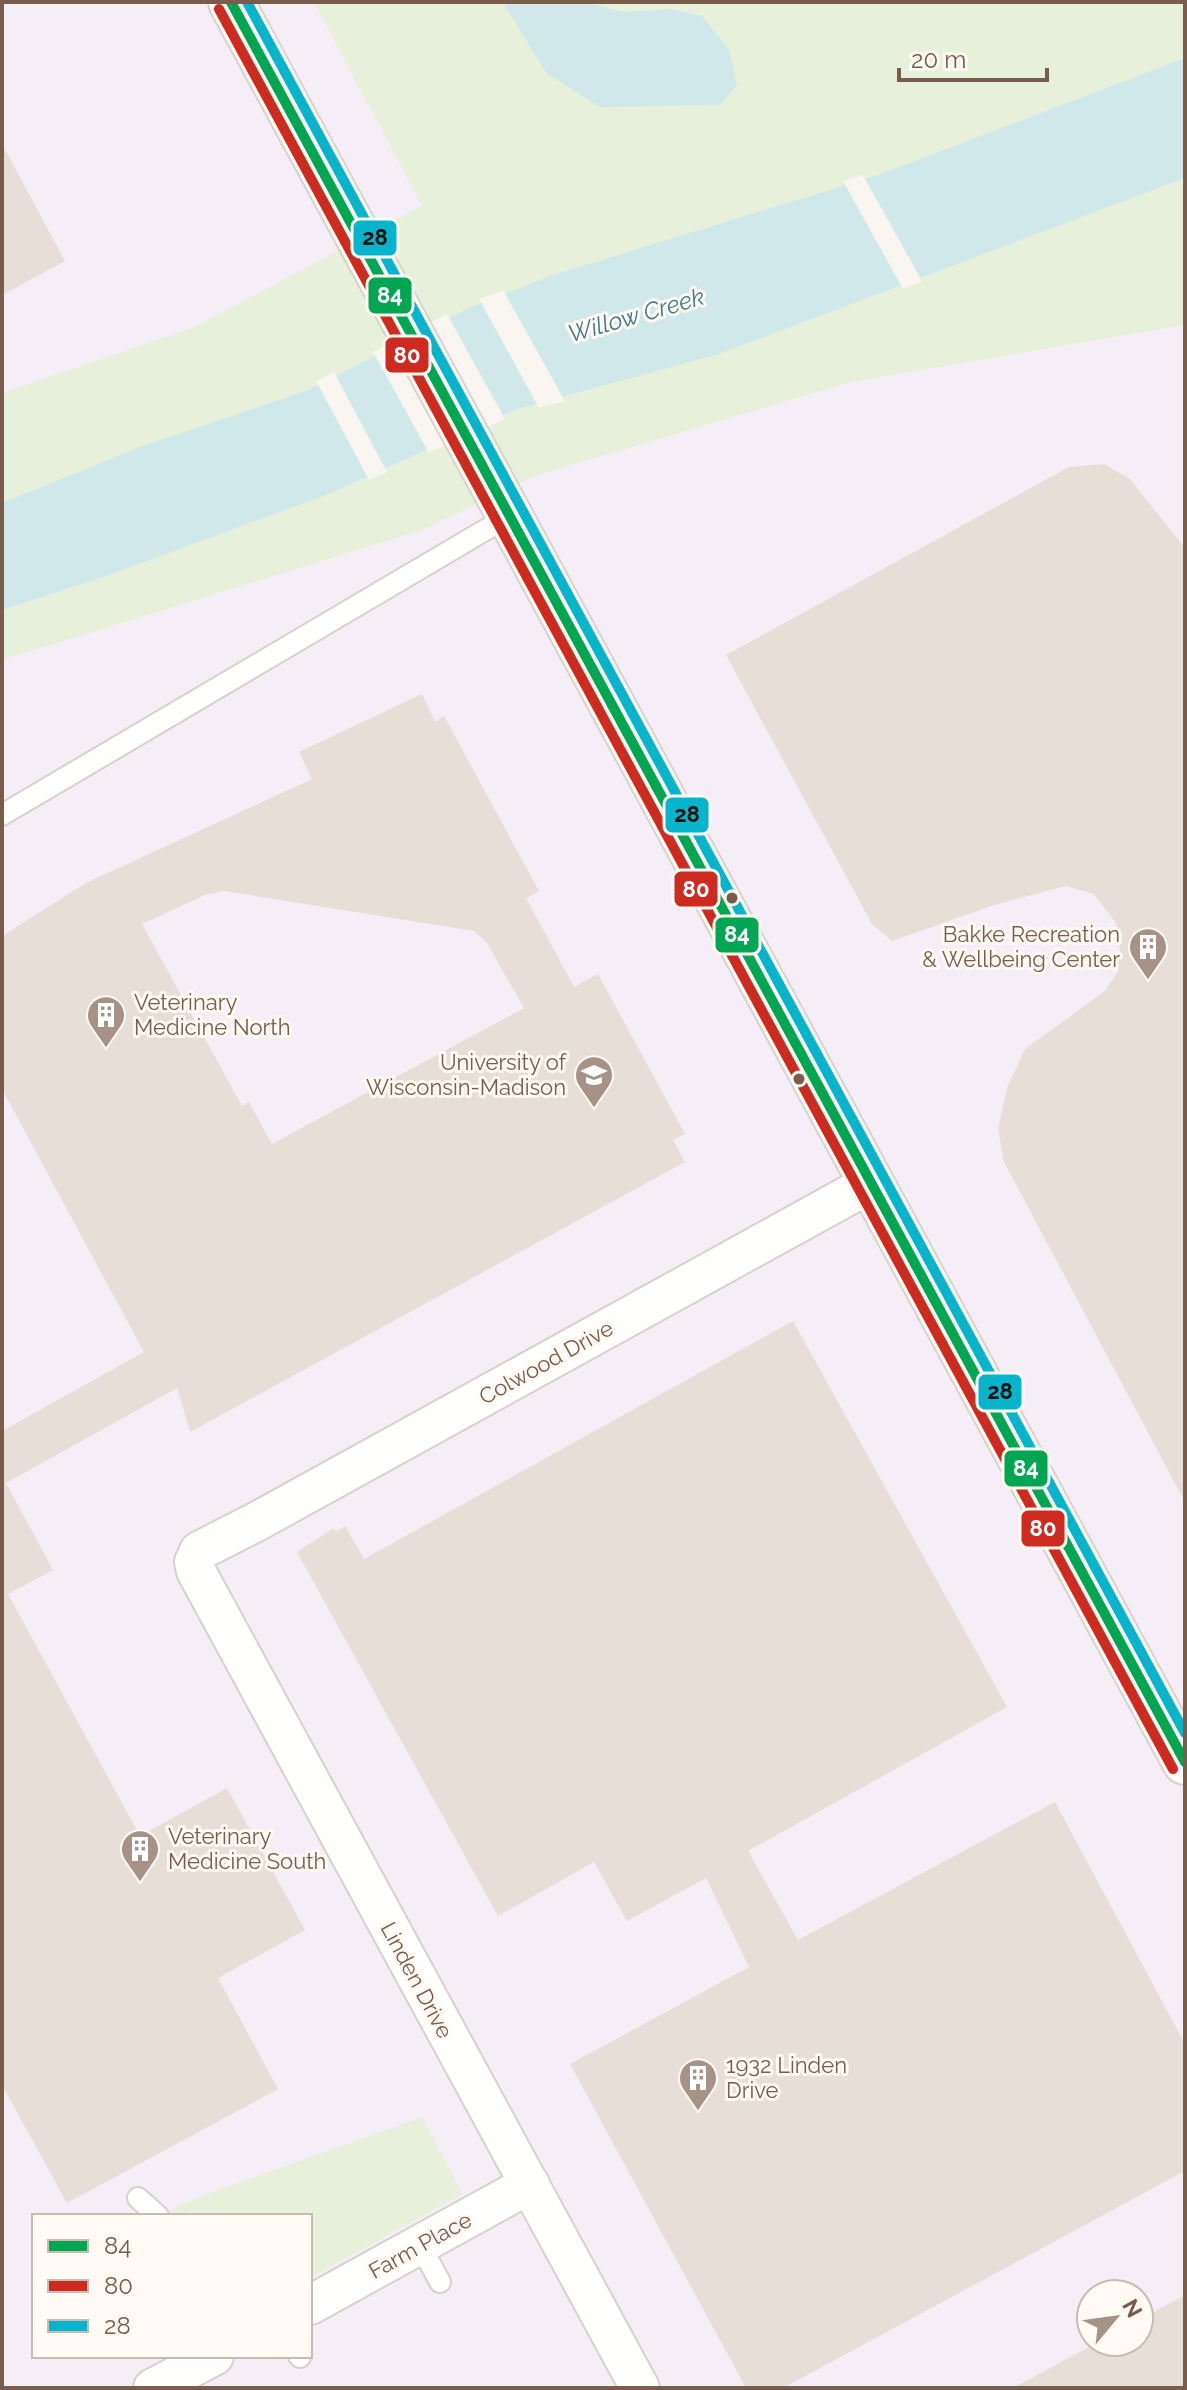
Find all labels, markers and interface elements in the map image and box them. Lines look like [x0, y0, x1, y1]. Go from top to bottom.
scale bar [899, 32, 1047, 82]
text: 20 m [911, 45, 966, 74]
line badge: 28 [352, 219, 398, 257]
text: 28 [362, 224, 388, 250]
line badge: 84 [367, 276, 413, 315]
text: 84 [377, 282, 403, 308]
water label: Willow Creek [564, 282, 708, 348]
line badge: 80 [384, 336, 430, 374]
text: 80 [394, 342, 420, 368]
line badge: 28 [664, 796, 710, 834]
text: 28 [674, 801, 700, 827]
line badge: 80 [673, 870, 719, 908]
text: 80 [683, 876, 709, 902]
unlabelled marker [724, 890, 740, 906]
line badge: 84 [714, 916, 760, 954]
text: 84 [724, 921, 750, 947]
place label: Bakke Recreation & Wellbeing Center [922, 921, 1120, 972]
building icon: Bakke Recreation & Wellbeing Center [1127, 926, 1169, 981]
place label: Veterinary Medicine North [134, 989, 291, 1040]
building icon: Veterinary Medicine North [85, 994, 127, 1049]
place label: University of Wisconsin-Madison [366, 1049, 567, 1100]
school or university icon: University of Wisconsin-Madison [573, 1054, 615, 1109]
unlabelled marker [791, 1071, 807, 1087]
street label: Colwood Drive [474, 1314, 618, 1410]
line badge: 28 [977, 1373, 1023, 1411]
text: 28 [987, 1378, 1013, 1404]
line badge: 84 [1003, 1449, 1049, 1488]
text: 84 [1013, 1455, 1039, 1481]
line badge: 80 [1020, 1509, 1066, 1548]
text: 80 [1030, 1515, 1056, 1541]
place label: Veterinary Medicine South [168, 1823, 326, 1874]
building icon: Veterinary Medicine South [119, 1828, 161, 1883]
street label: Linden Drive [375, 1917, 459, 2043]
place label: 1932 Linden Drive [726, 2052, 847, 2103]
building icon: 1932 Linden Drive [677, 2057, 719, 2112]
street label: Farm Place [364, 2206, 476, 2284]
legend [32, 2214, 312, 2358]
text: 84 [104, 2231, 131, 2260]
text: 80 [104, 2271, 133, 2300]
north arrow [1075, 2278, 1155, 2358]
text: N [1117, 2295, 1148, 2322]
text: 28 [104, 2311, 131, 2340]

